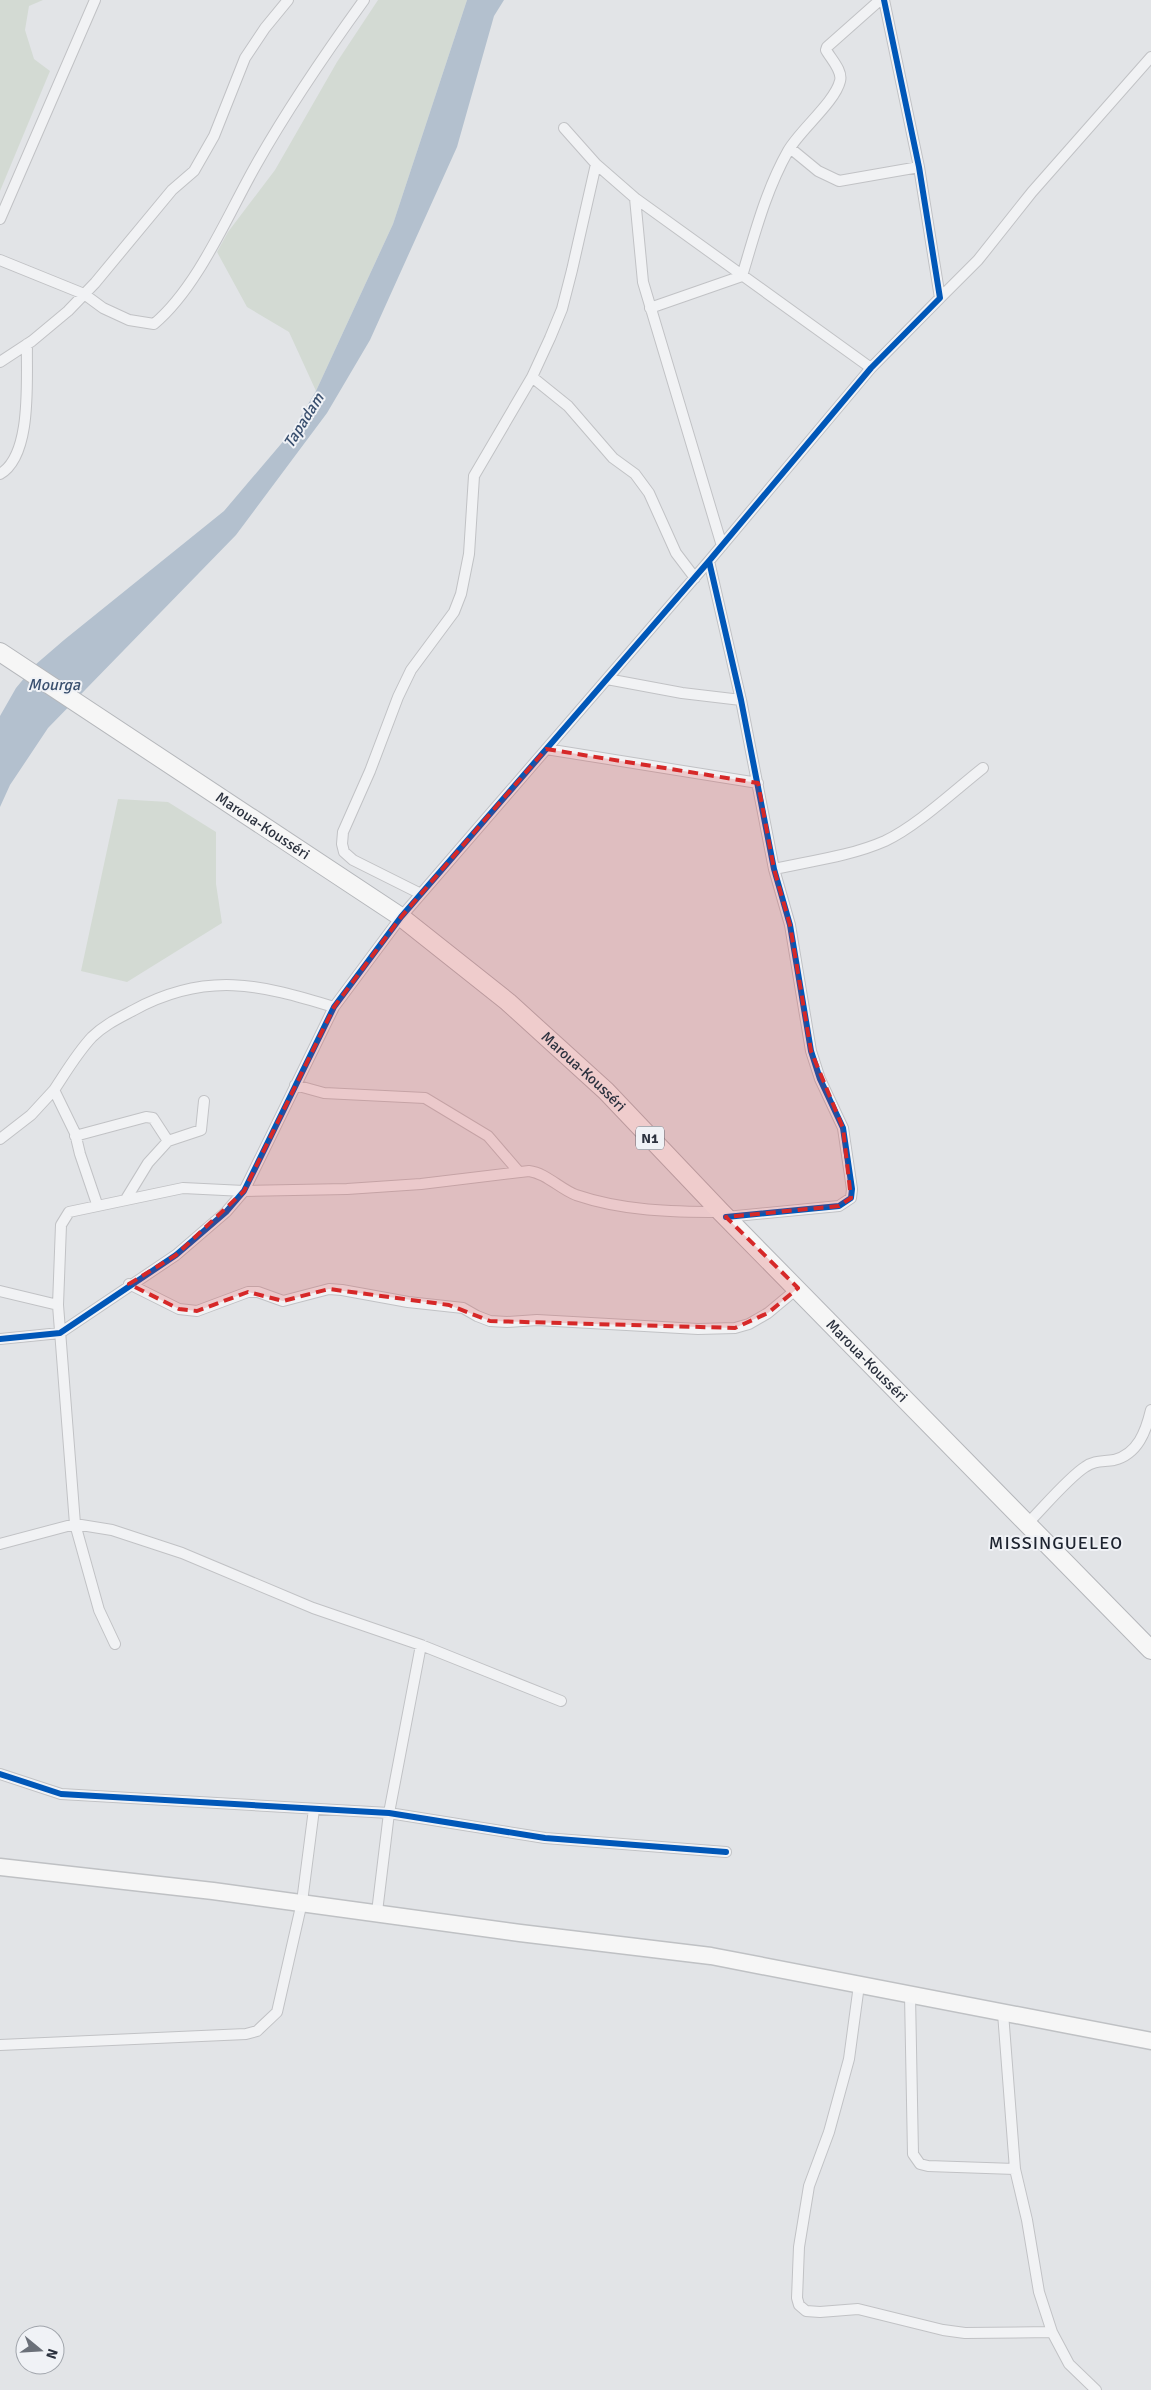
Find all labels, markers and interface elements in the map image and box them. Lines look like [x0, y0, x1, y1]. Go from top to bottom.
water label: Tapadam [279, 388, 329, 452]
water label: Mourga [28, 675, 81, 695]
street label: Maroua-Kousséri [212, 788, 313, 863]
street label: Maroua-Kousséri [538, 1028, 630, 1115]
road number: N1 [636, 1126, 664, 1150]
street label: Maroua-Kousséri [822, 1315, 912, 1406]
district label: MISSINGUELEO [989, 1532, 1123, 1554]
north arrow [15, 2325, 65, 2375]
text: N [42, 2347, 61, 2361]

